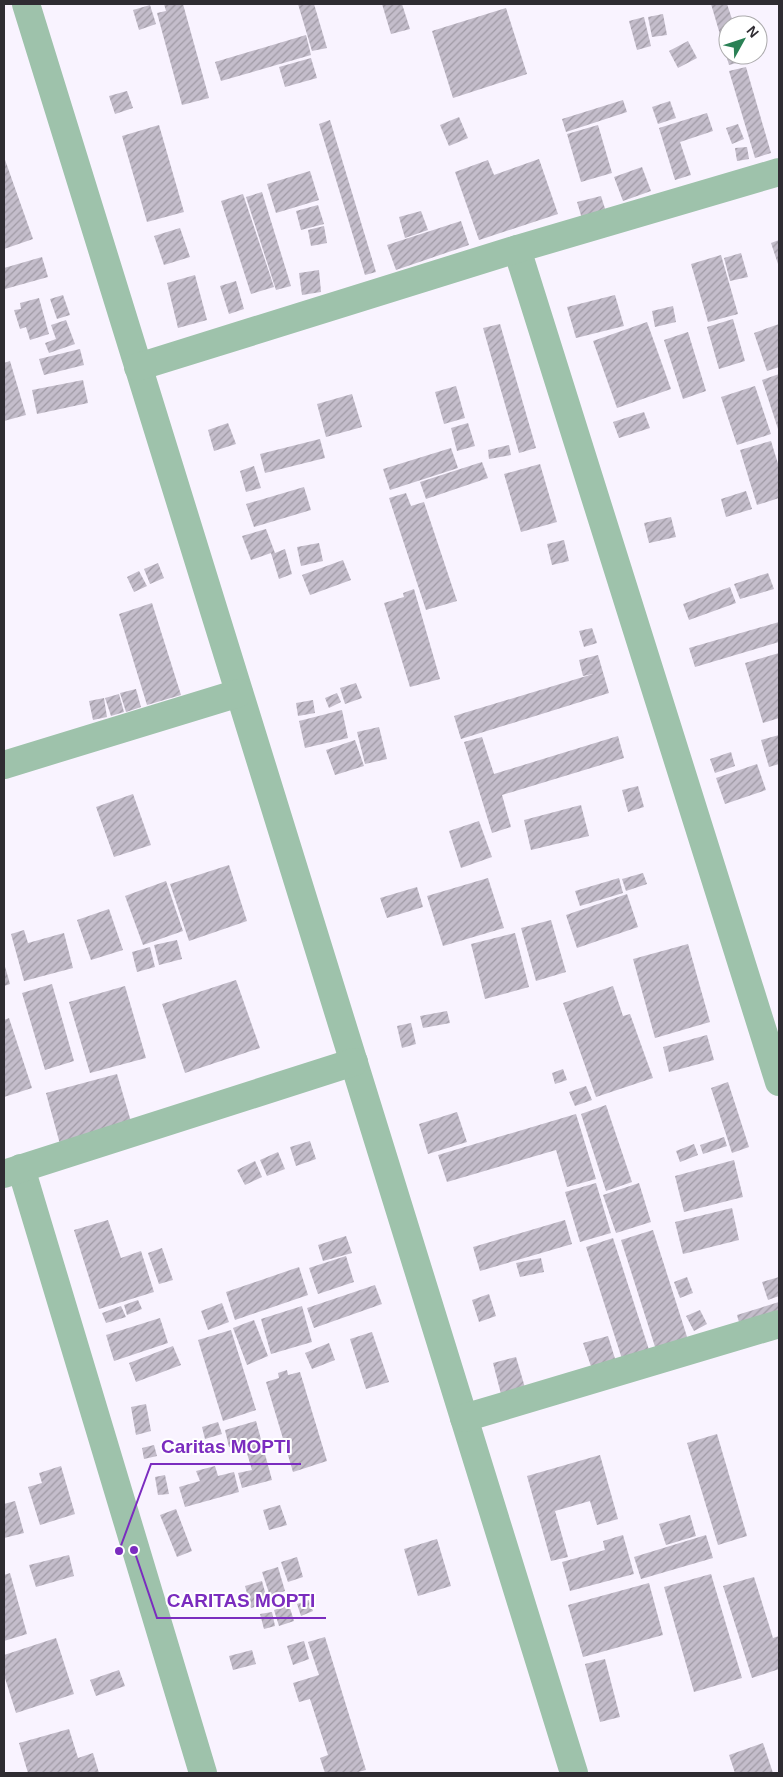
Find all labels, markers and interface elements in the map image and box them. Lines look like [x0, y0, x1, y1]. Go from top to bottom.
north arrow [718, 15, 768, 65]
text: N [744, 23, 762, 41]
callout: Caritas MOPTI [151, 1430, 301, 1464]
text: Caritas MOPTI [161, 1436, 291, 1457]
callout: CARITAS MOPTI [157, 1584, 326, 1618]
text: CARITAS MOPTI [167, 1590, 315, 1611]

